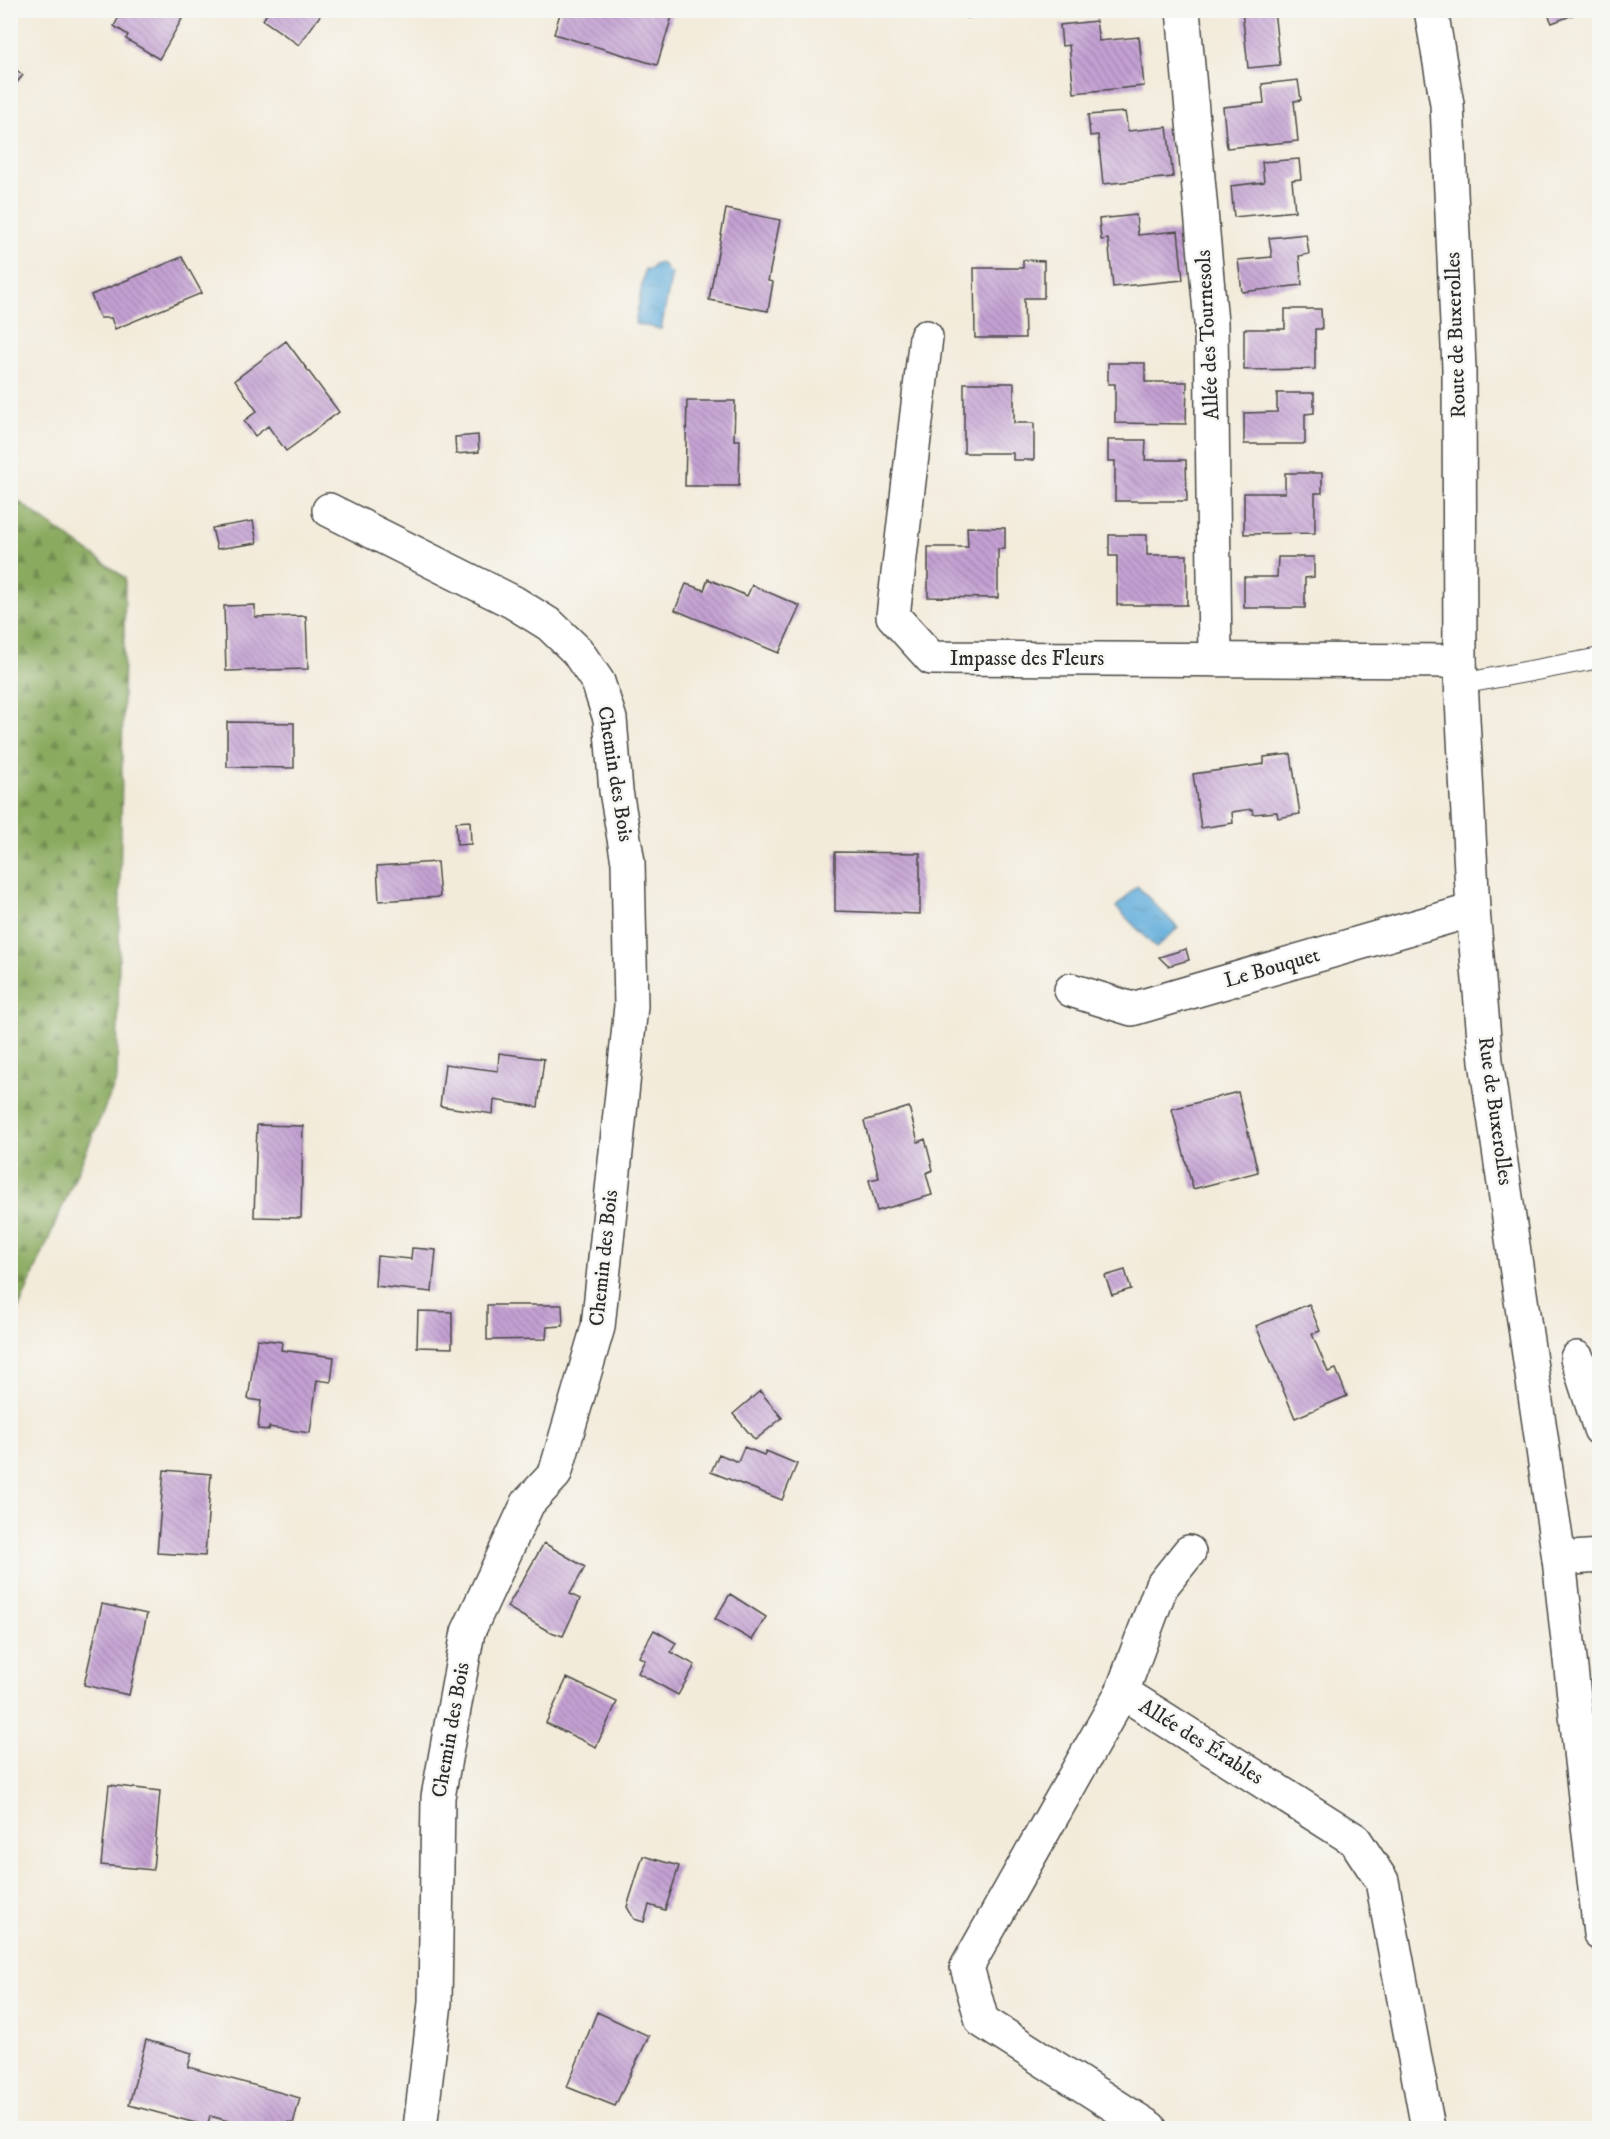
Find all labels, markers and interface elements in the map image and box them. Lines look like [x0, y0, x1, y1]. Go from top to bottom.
street label: Allée des Tournesols [1191, 249, 1225, 421]
street label: Route de Buxerolles [1440, 251, 1472, 419]
street label: Impasse des Fleurs [950, 646, 1104, 672]
street label: Chemin des Bois [591, 704, 639, 844]
street label: Le Bouquet [1221, 942, 1323, 994]
street label: Rue de Buxerolles [1472, 1035, 1518, 1187]
street label: Chemin des Bois [584, 1189, 624, 1327]
street label: Chemin des Bois [426, 1660, 476, 1800]
street label: Allée des Érables [1134, 1693, 1269, 1791]

